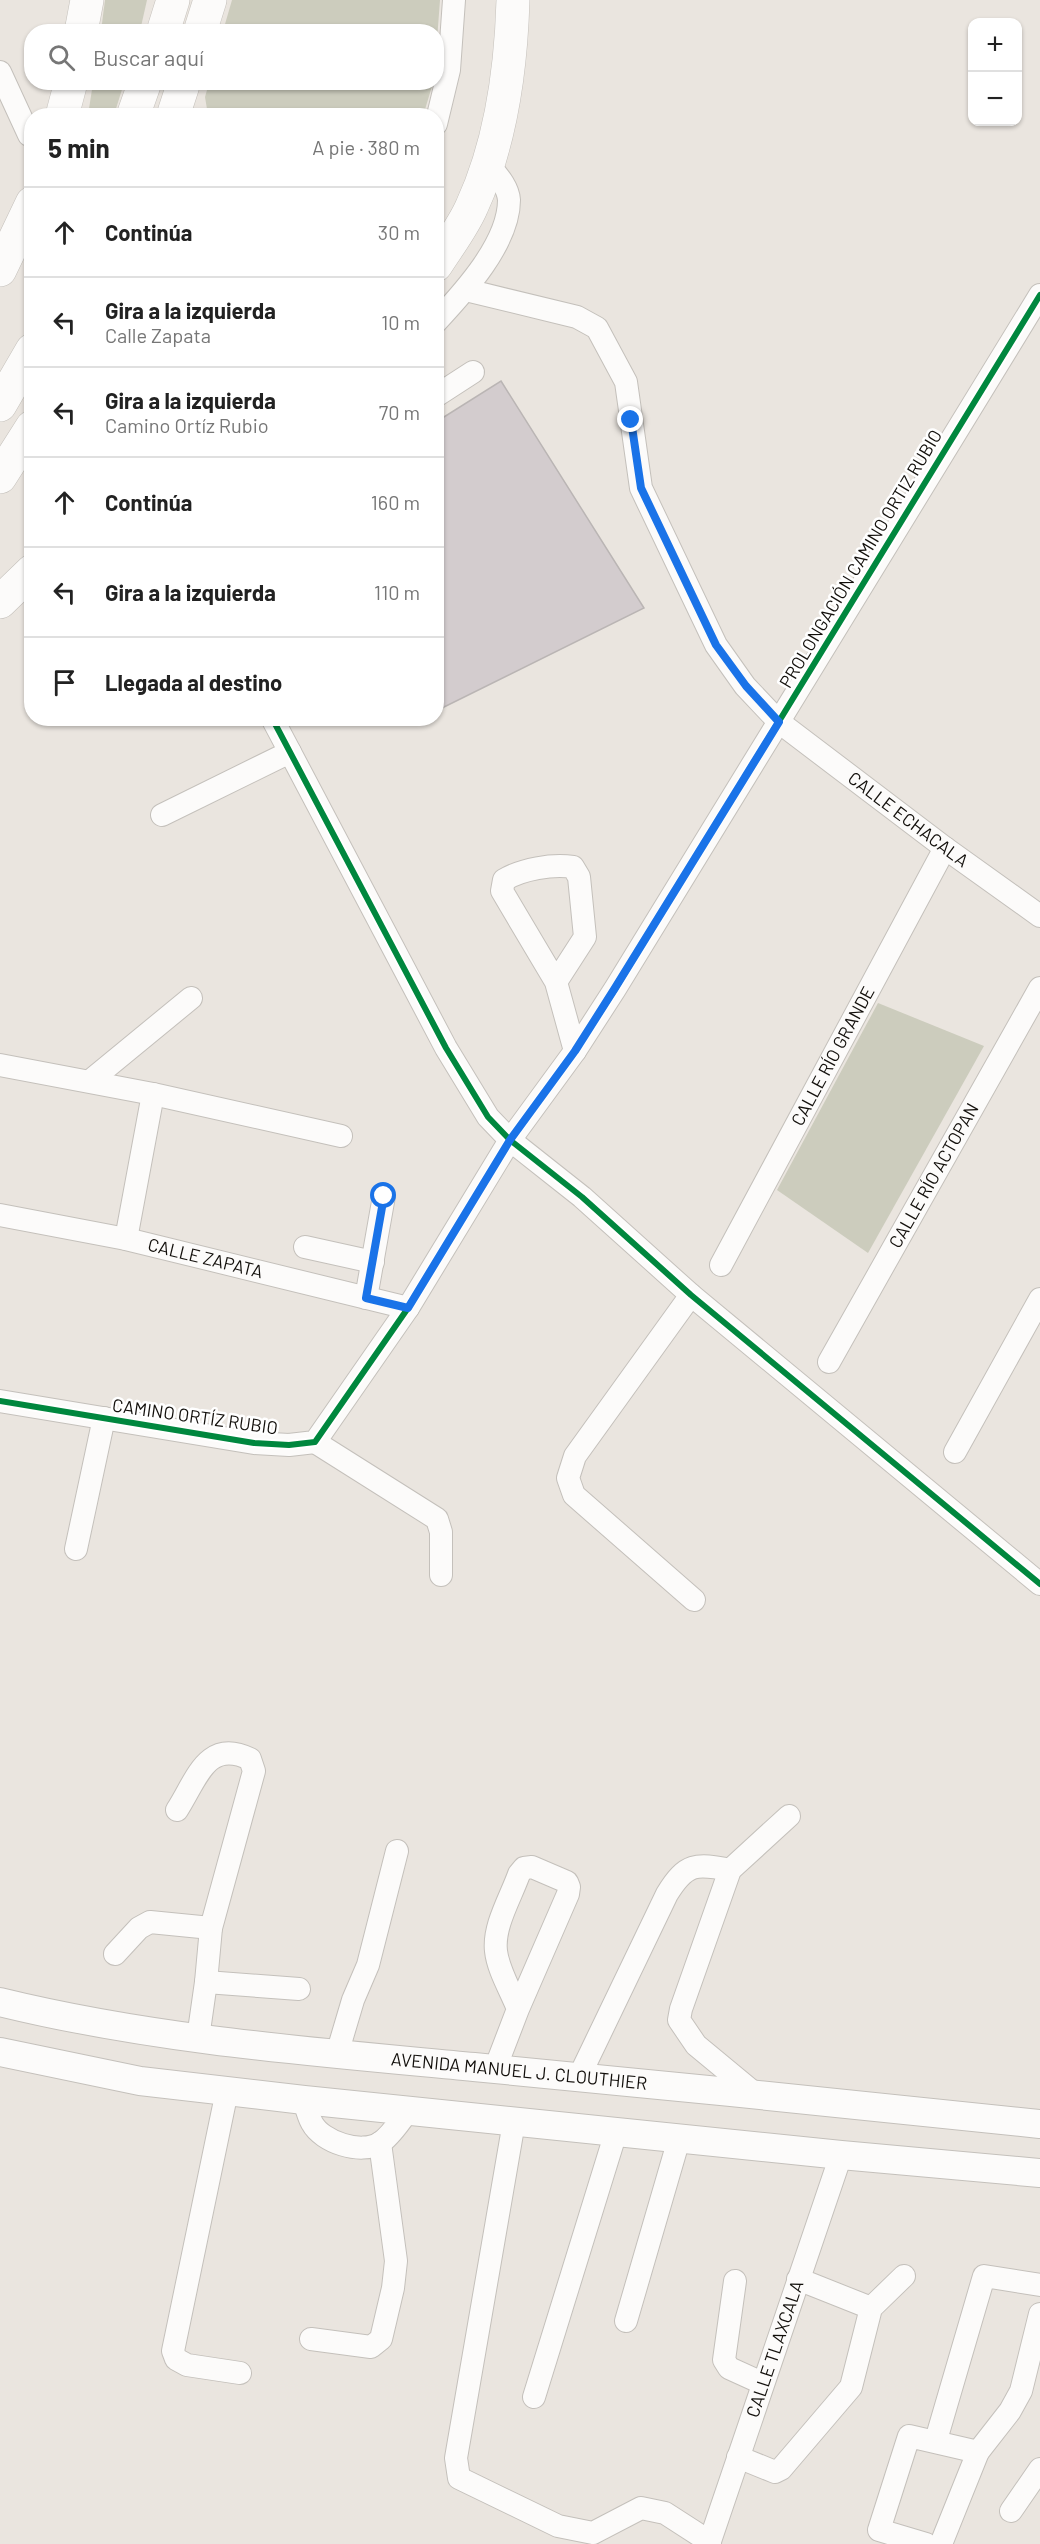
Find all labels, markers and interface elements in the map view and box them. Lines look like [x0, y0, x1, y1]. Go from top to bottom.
map controls [968, 18, 1022, 126]
button: + [968, 18, 1022, 72]
search box [24, 24, 444, 90]
icon: search [45, 41, 78, 74]
text: Buscar aquí [93, 44, 204, 70]
button: − [968, 72, 1022, 126]
text: 5 min [48, 132, 110, 163]
text: A pie · 380 m [312, 135, 420, 159]
icon: ahead [48, 216, 81, 249]
text: Continúa [105, 219, 192, 245]
text: 30 m [378, 220, 420, 244]
text: Gira a la izquierda [105, 297, 276, 323]
icon: left [48, 306, 81, 339]
text: 10 m [381, 310, 420, 334]
text: Calle Zapata [105, 323, 211, 347]
text: Gira a la izquierda [105, 387, 276, 413]
icon: left [48, 396, 81, 429]
text: 70 m [379, 400, 420, 424]
route end [617, 406, 643, 432]
text: Camino Ortíz Rubio [105, 413, 269, 437]
street label: PROLONGACIÓN CAMINO ORTIZ RUBIO [774, 425, 946, 692]
icon: ahead [48, 486, 81, 519]
text: Continúa [105, 489, 192, 515]
text: 160 m [371, 490, 420, 514]
icon: left [48, 576, 81, 609]
text: Gira a la izquierda [105, 579, 276, 605]
text: 110 m [374, 580, 420, 604]
icon: arrive [48, 666, 81, 699]
text: Llegada al destino [105, 669, 282, 695]
street label: CALLE ECHACALA [844, 766, 973, 871]
street label: CALLE RÍO GRANDE [786, 982, 879, 1129]
street label: CALLE RÍO ACTOPAN [884, 1099, 983, 1251]
route start [370, 1182, 396, 1208]
street label: CALLE ZAPATA [146, 1233, 266, 1282]
street label: CAMINO ORTÍZ RUBIO [111, 1394, 279, 1439]
street label: AVENIDA MANUEL J. CLOUTHIER [390, 2047, 648, 2094]
street label: CALLE TLAXCALA [741, 2277, 808, 2420]

